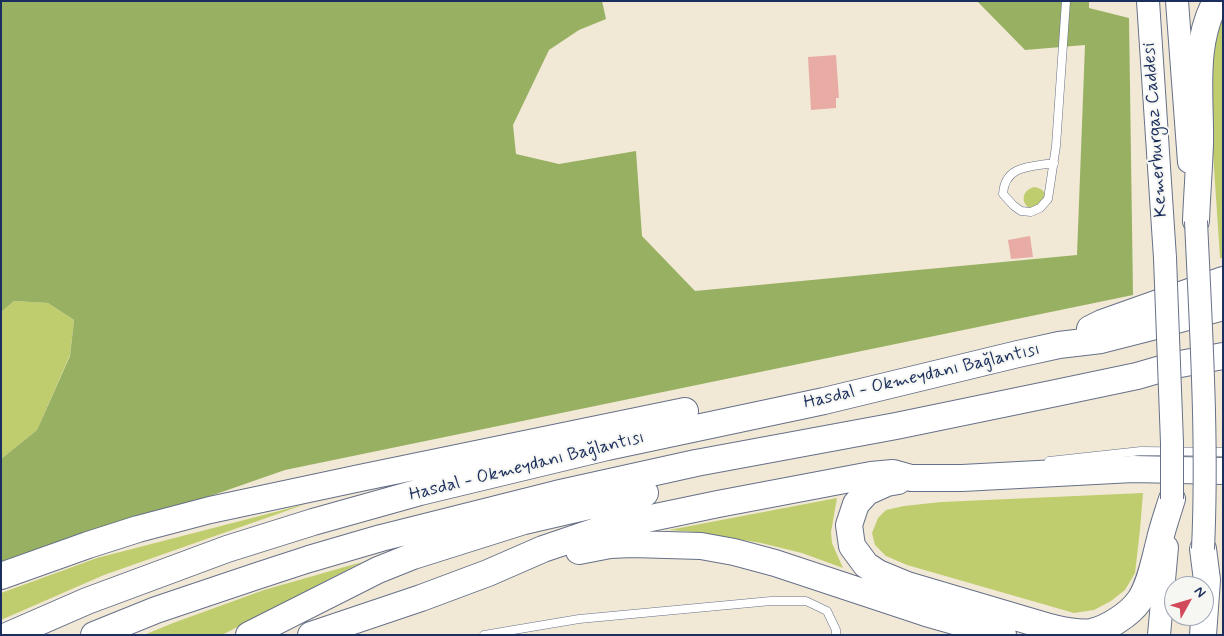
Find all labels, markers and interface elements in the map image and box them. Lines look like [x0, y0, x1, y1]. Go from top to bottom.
street label: Kemerburgaz Caddesi [1139, 42, 1173, 218]
street label: Hasdal - Okmeydanı Bağlantısı [802, 339, 1042, 415]
street label: Hasdal - Okmeydanı Bağlantısı [407, 427, 647, 507]
north arrow [1164, 576, 1214, 626]
text: N [1190, 583, 1210, 601]

